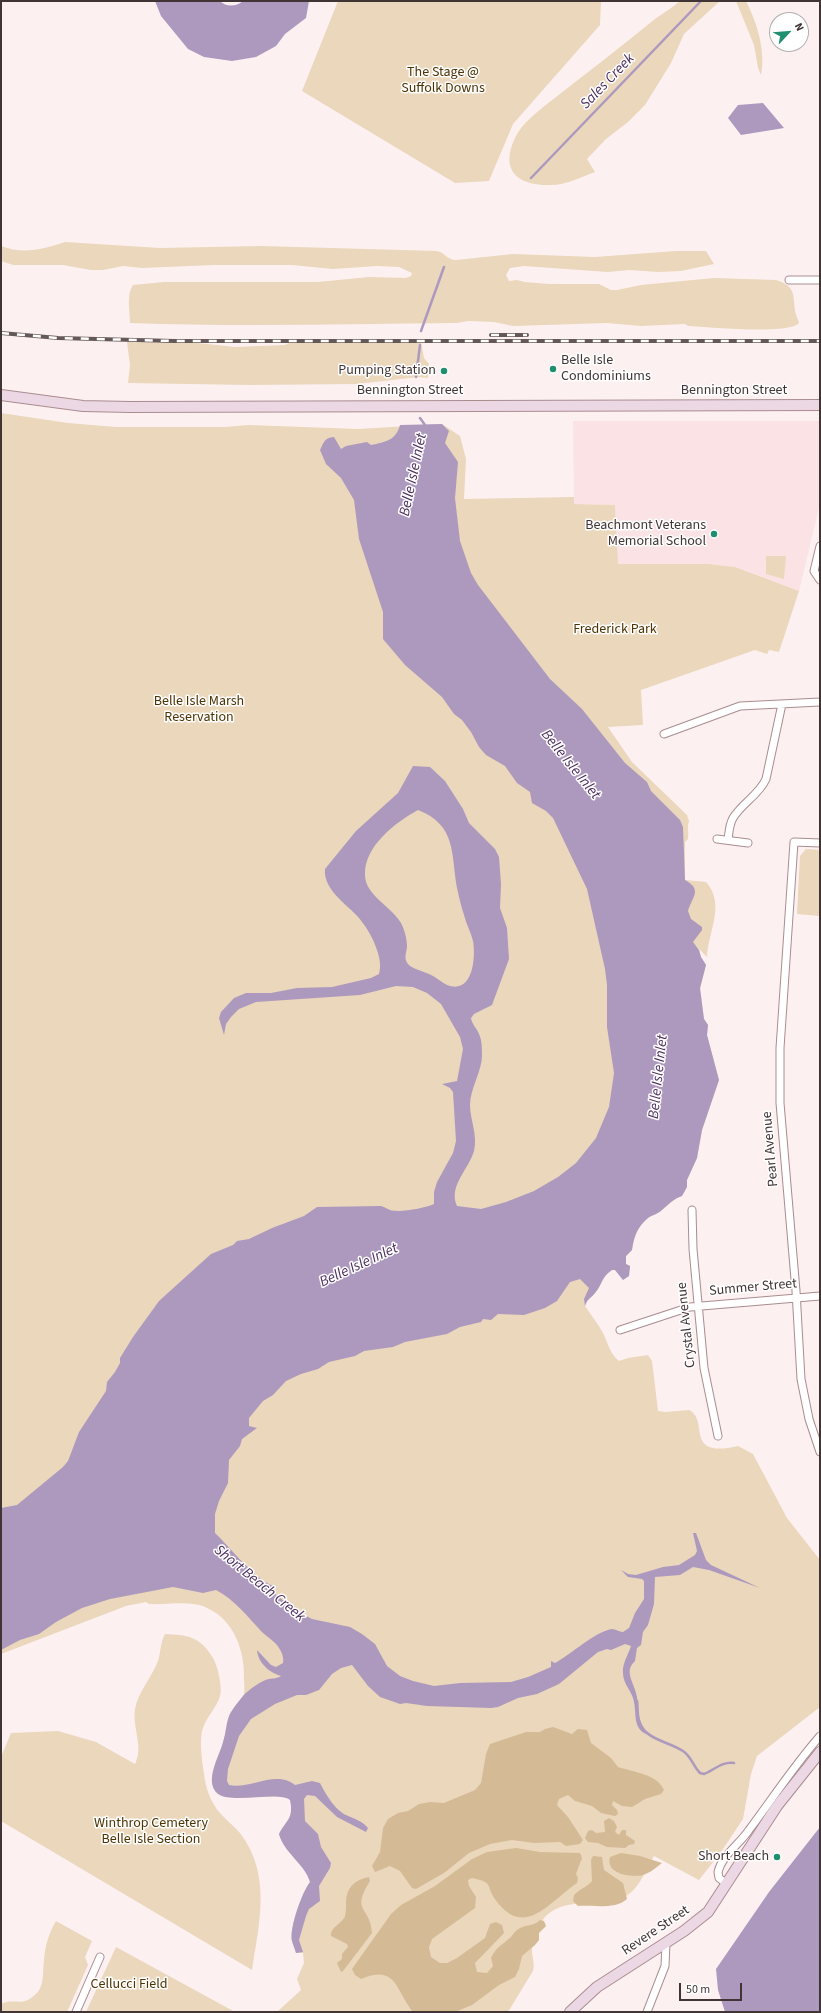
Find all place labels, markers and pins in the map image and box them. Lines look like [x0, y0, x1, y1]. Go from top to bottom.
place label: Belle Isle Condominiums [561, 353, 651, 386]
place label: Pumping Station [338, 363, 436, 379]
marker: Belle Isle Condominiums [548, 364, 558, 374]
marker: Pumping Station [439, 366, 449, 376]
place label: Beachmont Veterans Memorial School [585, 518, 706, 550]
marker: Beachmont Veterans Memorial School [709, 529, 719, 539]
place label: Short Beach [698, 1849, 769, 1865]
marker: Short Beach [772, 1852, 782, 1862]

